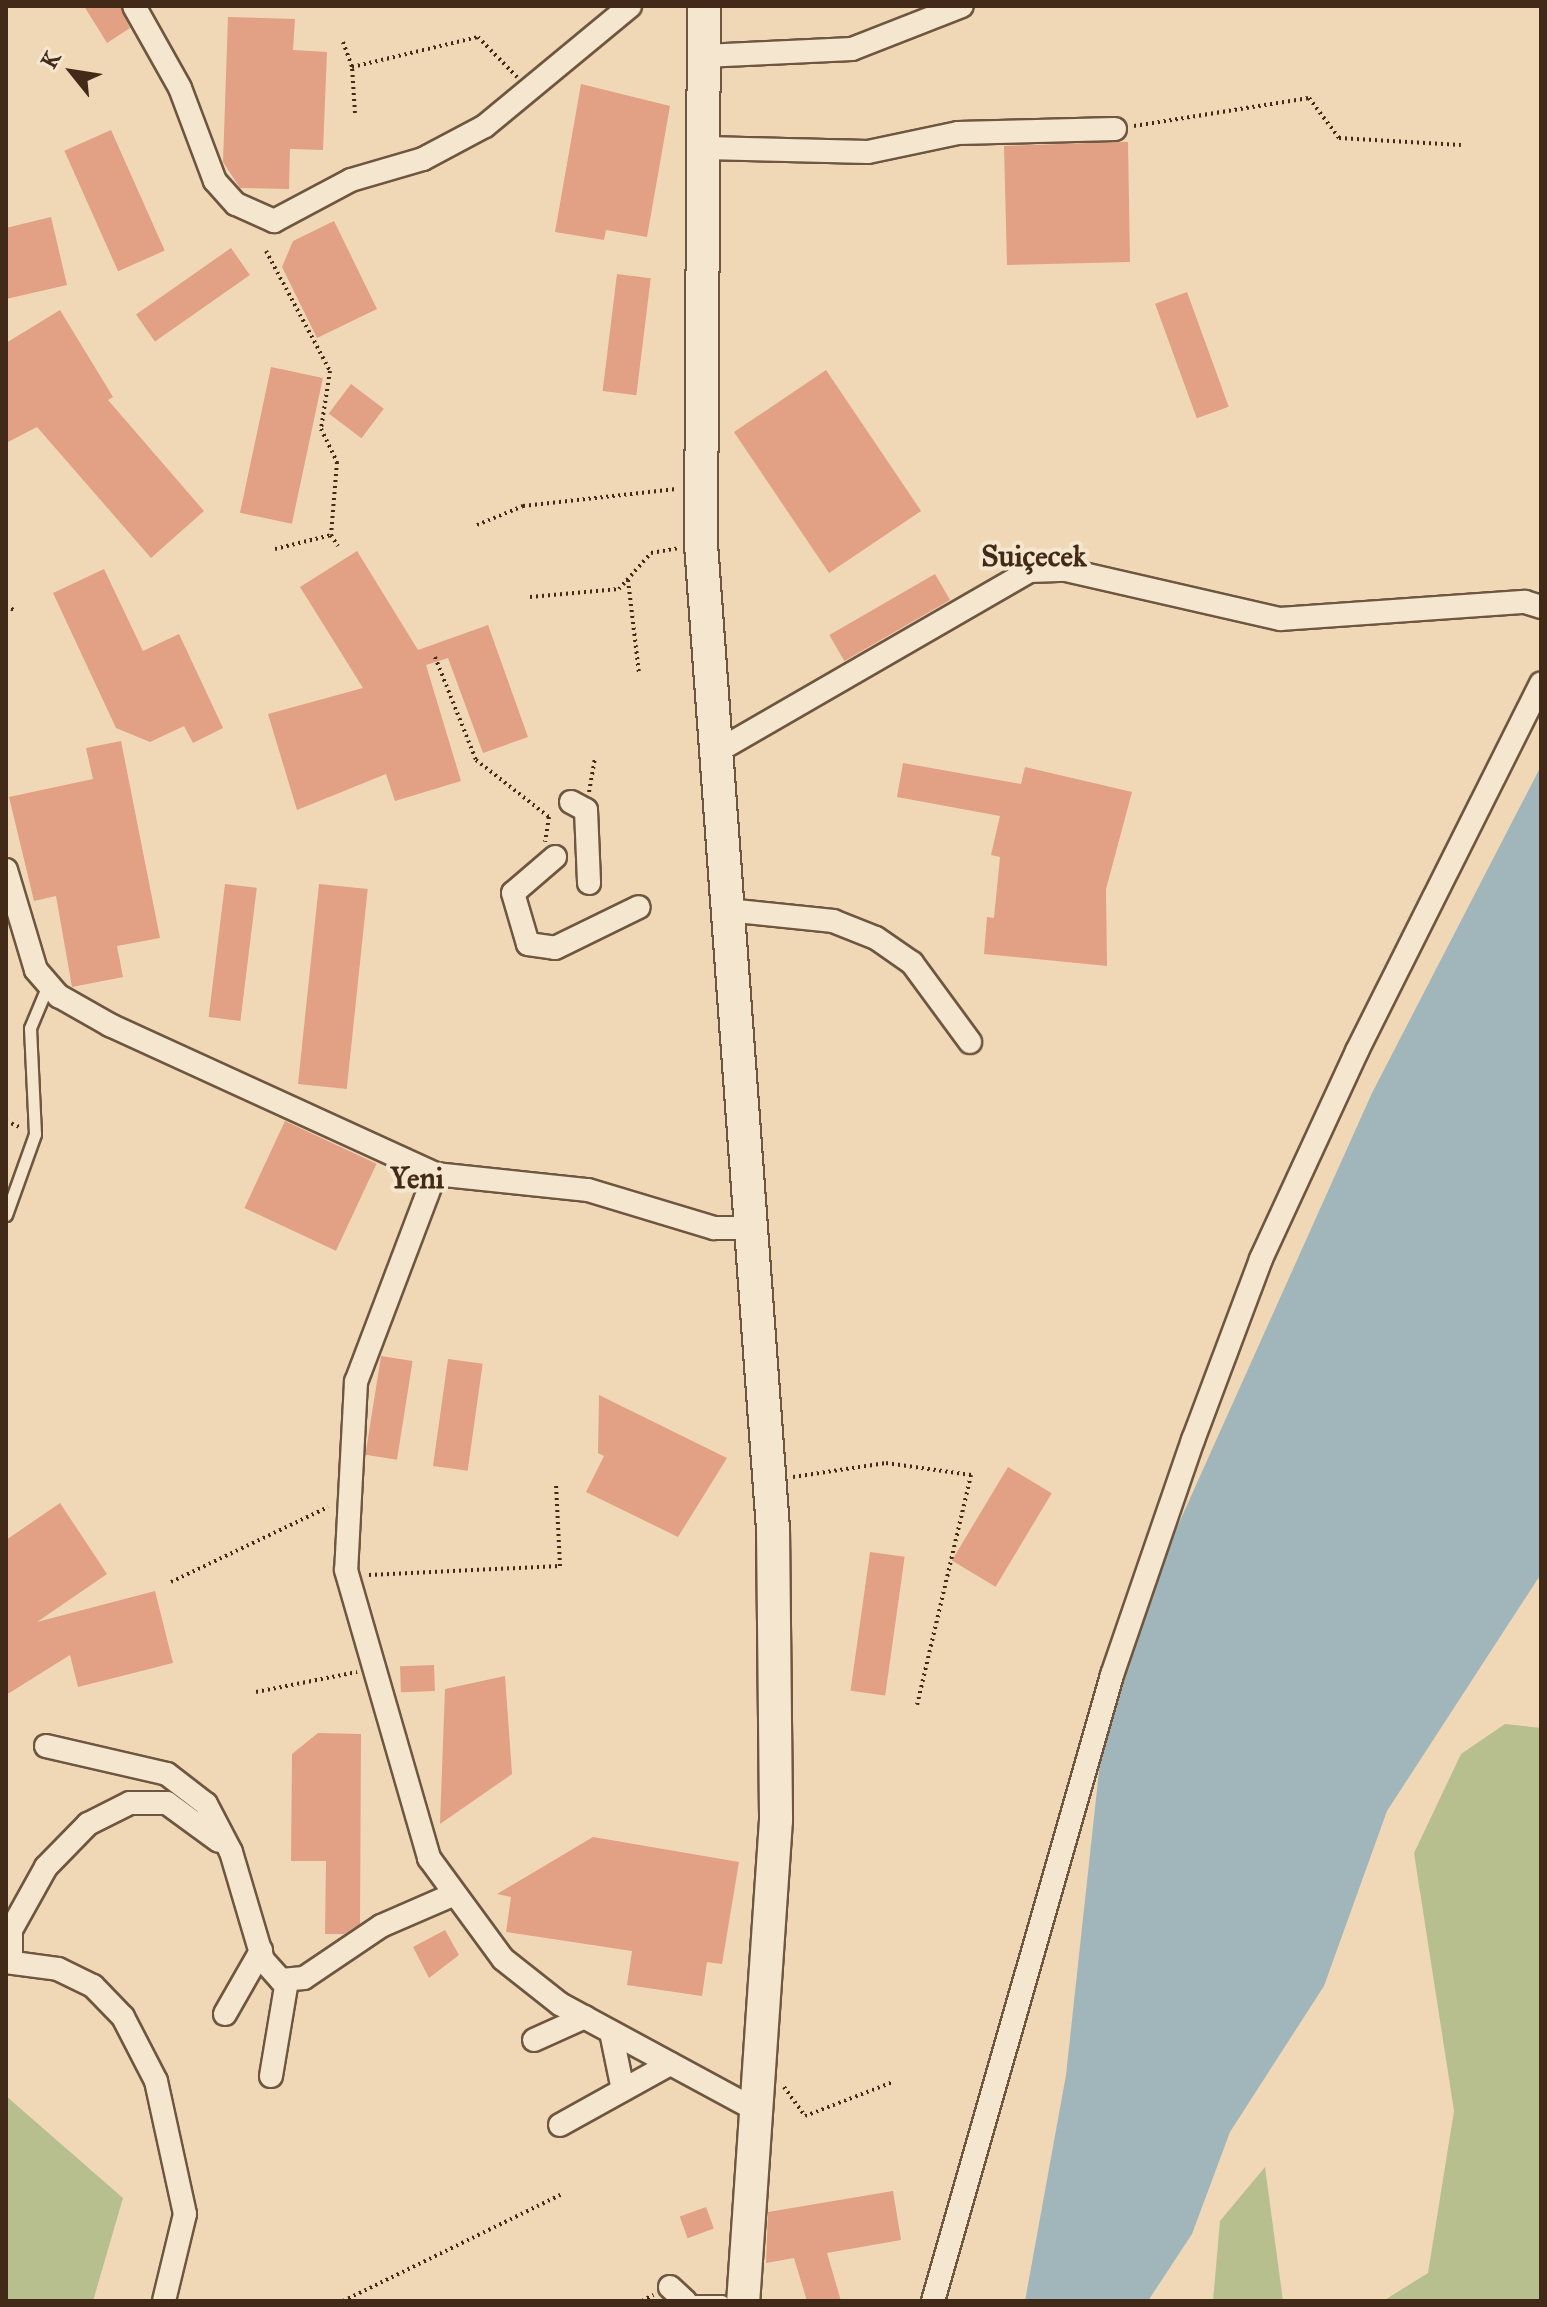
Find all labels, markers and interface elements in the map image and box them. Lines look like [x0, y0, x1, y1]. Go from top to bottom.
north arrow [32, 32, 112, 112]
text: K [35, 46, 66, 73]
district label: Suiçecek [981, 538, 1087, 574]
district label: Yeni [390, 1160, 444, 1196]

